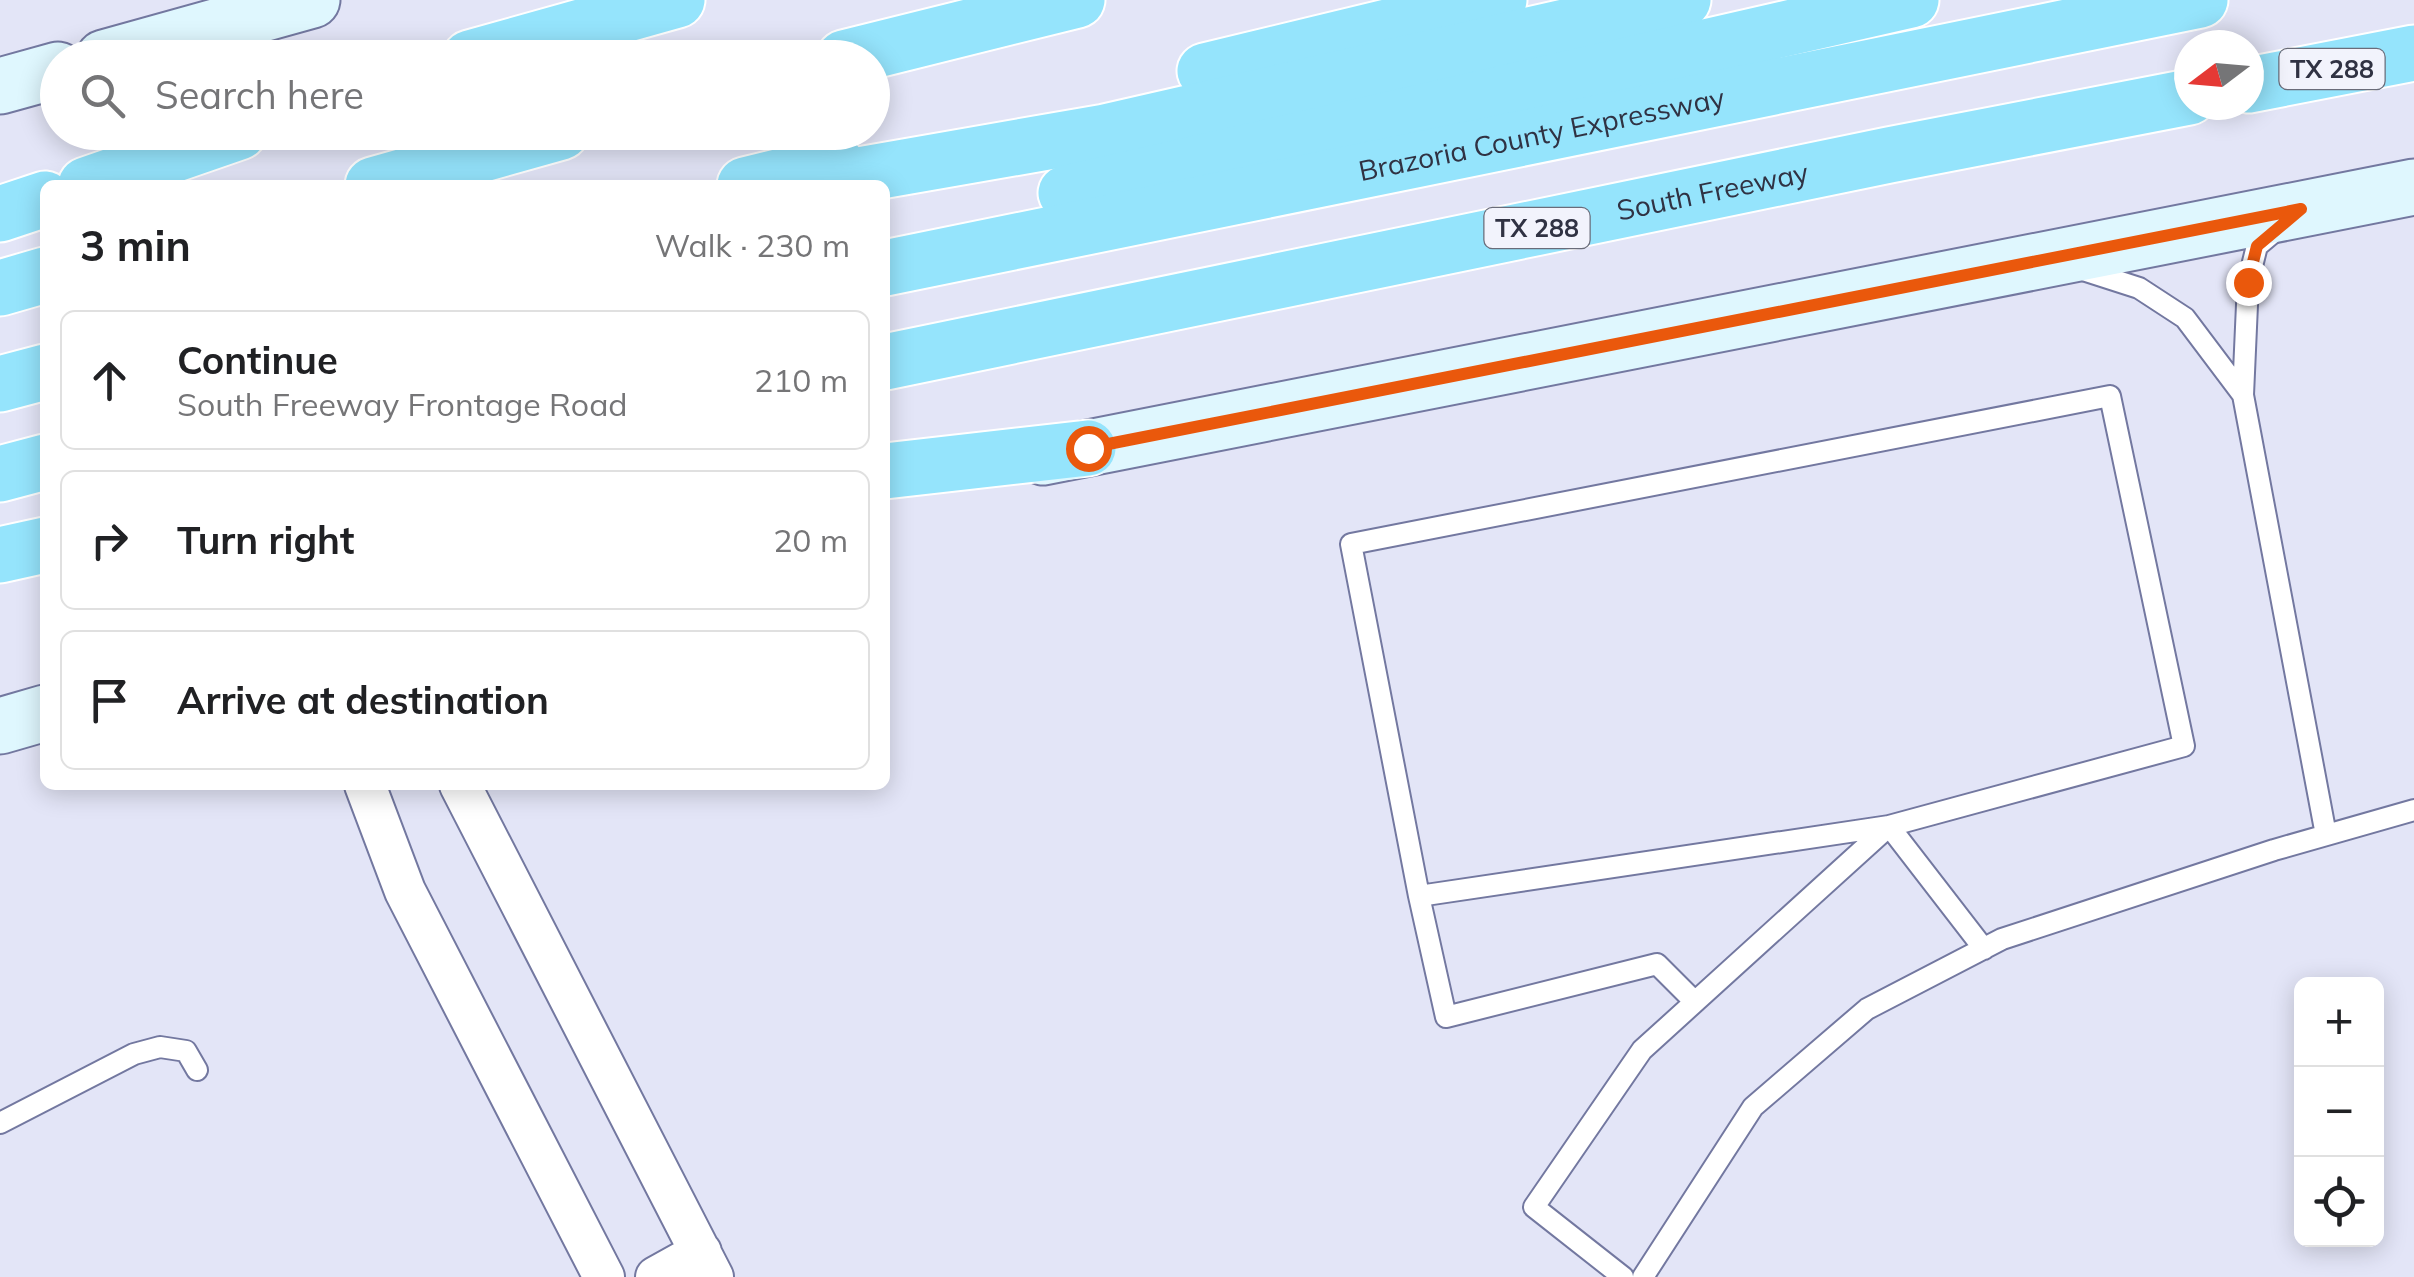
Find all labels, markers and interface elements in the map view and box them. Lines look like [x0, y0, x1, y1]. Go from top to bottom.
north arrow [2174, 30, 2264, 120]
search box [40, 40, 890, 150]
road number: TX 288 [2280, 49, 2384, 89]
icon: search [75, 68, 130, 123]
text: Search here [155, 71, 364, 119]
street label: Brazoria County Expressway [1355, 79, 1728, 188]
street label: South Freeway [1614, 154, 1811, 228]
road number: TX 288 [1484, 208, 1590, 248]
text: 3 min [80, 219, 191, 272]
text: Walk · 230 m [655, 225, 850, 265]
route end [2226, 260, 2272, 306]
text: Continue [177, 336, 338, 384]
icon: ahead [82, 353, 137, 408]
text: 210 m [754, 360, 848, 400]
text: South Freeway Frontage Road [177, 384, 628, 424]
route start [1066, 426, 1112, 472]
icon: right [82, 513, 137, 568]
text: Turn right [177, 516, 354, 564]
text: 20 m [773, 520, 848, 560]
icon: arrive [82, 673, 137, 728]
text: Arrive at destination [177, 676, 549, 724]
map controls [2294, 977, 2384, 1247]
button: + [2294, 977, 2384, 1067]
button: − [2294, 1067, 2384, 1157]
button: locate [2294, 1157, 2384, 1247]

